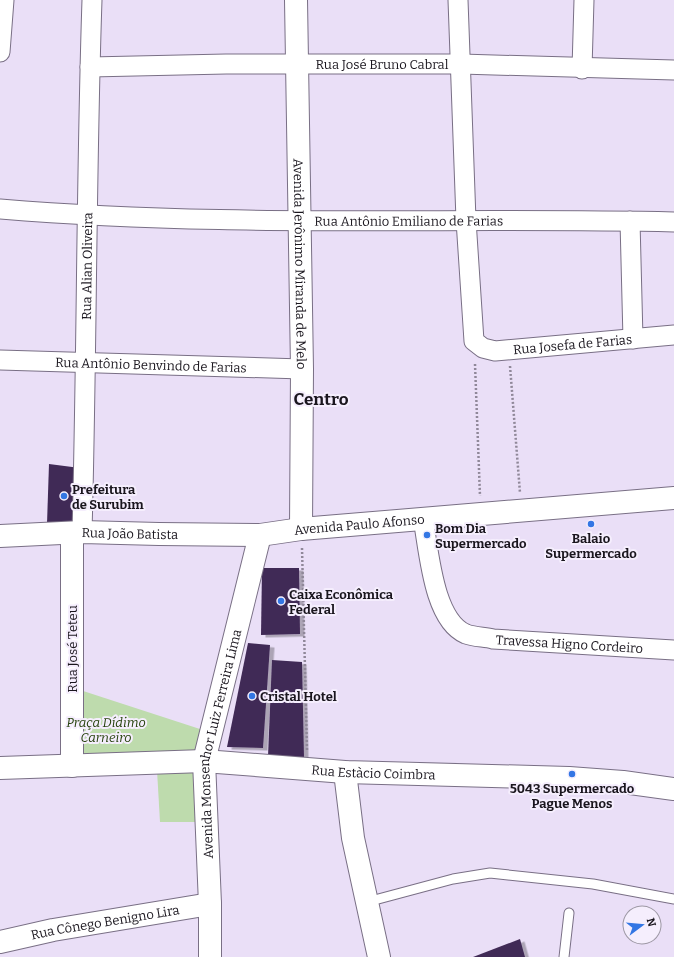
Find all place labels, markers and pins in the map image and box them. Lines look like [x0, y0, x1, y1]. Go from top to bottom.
place label: Prefeitura de Surubim [72, 482, 144, 512]
marker: Prefeitura de Surubim [59, 491, 69, 501]
marker: Balaio Supermercado [586, 519, 596, 529]
place label: Bom Dia Supermercado [435, 521, 527, 551]
marker: Bom Dia Supermercado [422, 530, 432, 540]
place label: Balaio Supermercado [545, 531, 637, 561]
place label: Caixa Econômica Federal [289, 587, 394, 617]
marker: Caixa Econômica Federal [276, 596, 286, 606]
place label: Cristal Hotel [260, 689, 337, 704]
marker: Cristal Hotel [247, 691, 257, 701]
marker: 5043 Supermercado Pague Menos [567, 769, 577, 779]
place label: 5043 Supermercado Pague Menos [510, 781, 635, 811]

